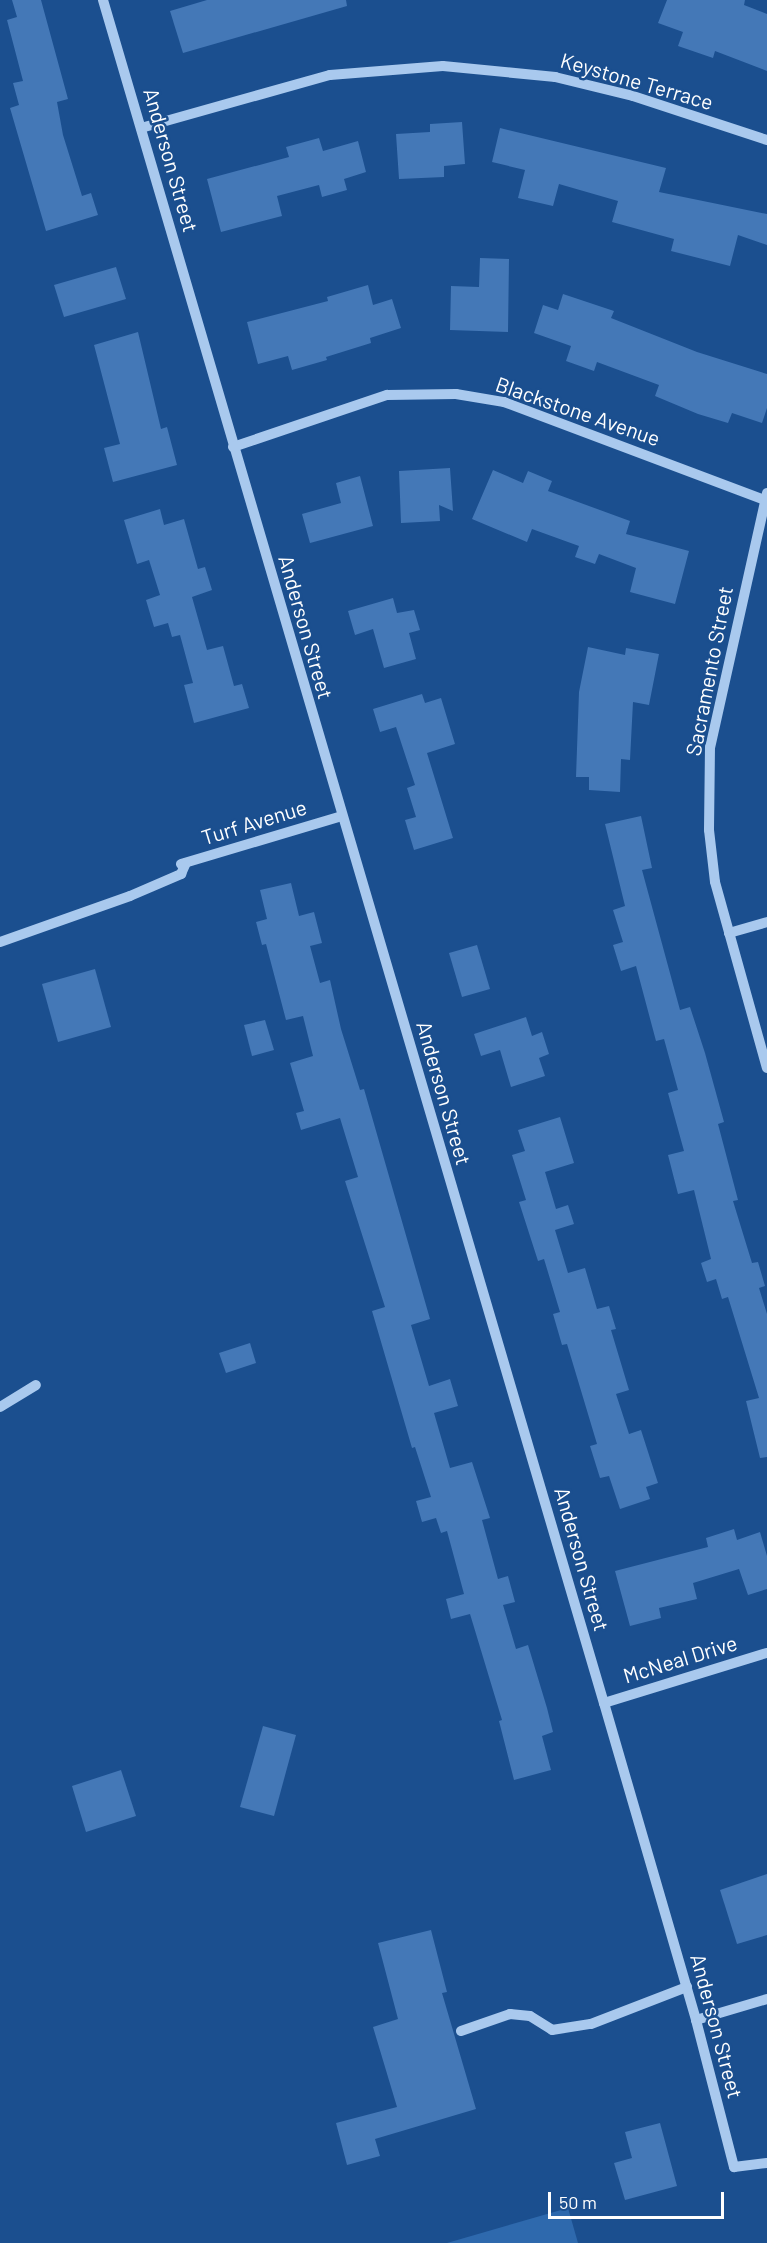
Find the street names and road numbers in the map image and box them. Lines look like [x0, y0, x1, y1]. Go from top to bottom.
street label: Keystone Terrace [558, 47, 716, 115]
street label: Anderson Street [138, 85, 204, 235]
street label: Blackstone Avenue [492, 371, 664, 451]
street label: Anderson Street [273, 552, 339, 702]
street label: Sacramento Street [680, 584, 738, 758]
street label: Turf Avenue [198, 794, 310, 850]
street label: Anderson Street [411, 1018, 477, 1168]
street label: Anderson Street [549, 1484, 615, 1634]
street label: McNeal Drive [620, 1630, 740, 1688]
street label: Anderson Street [686, 1951, 748, 2101]

